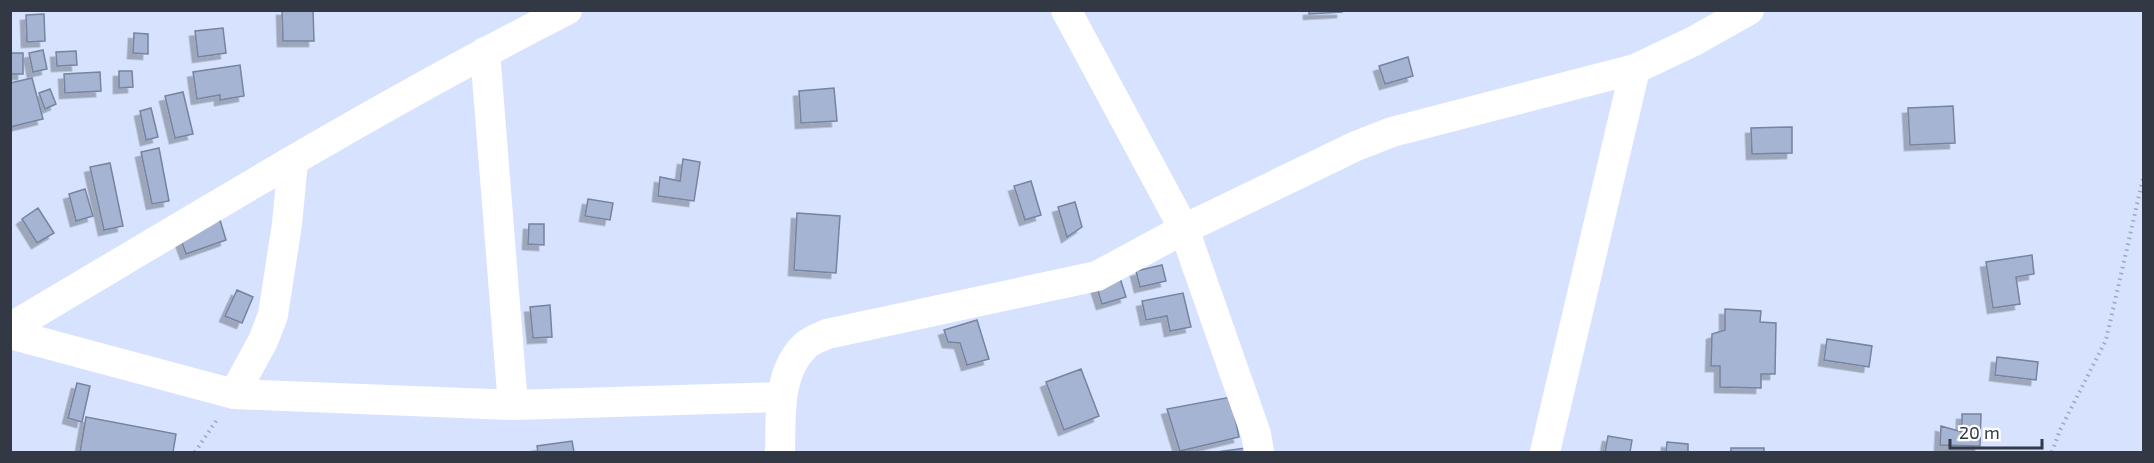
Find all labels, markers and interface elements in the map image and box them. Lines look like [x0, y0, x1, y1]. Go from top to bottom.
scale bar [1950, 412, 2042, 450]
text: 20 m [1959, 421, 2000, 443]

